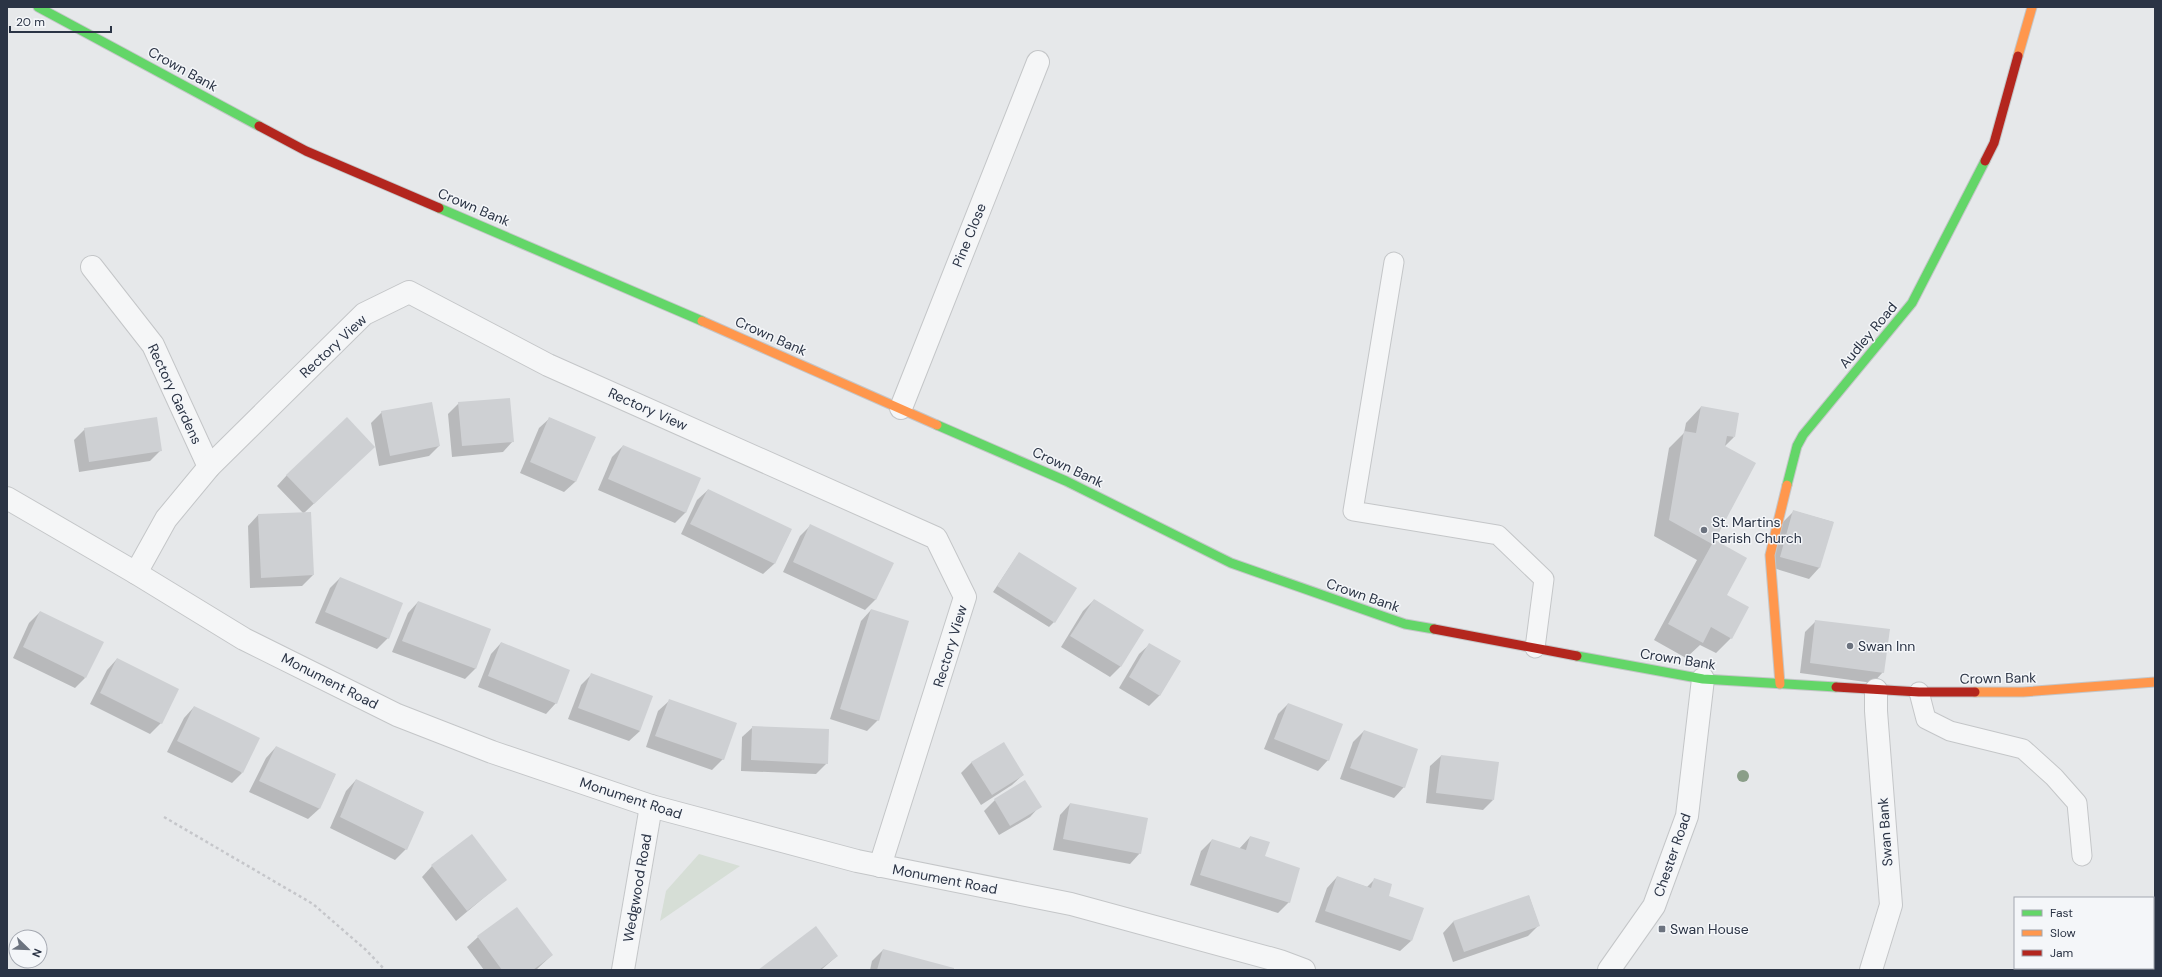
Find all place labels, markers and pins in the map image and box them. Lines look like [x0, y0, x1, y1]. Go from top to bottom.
place label: St. Martins Parish Church [1712, 513, 1802, 547]
marker: St. Martins Parish Church [1699, 525, 1709, 535]
place label: Swan Inn [1858, 637, 1915, 655]
marker: Swan Inn [1845, 641, 1855, 651]
place label: Swan House [1670, 920, 1749, 938]
marker: Swan House [1657, 924, 1667, 934]

